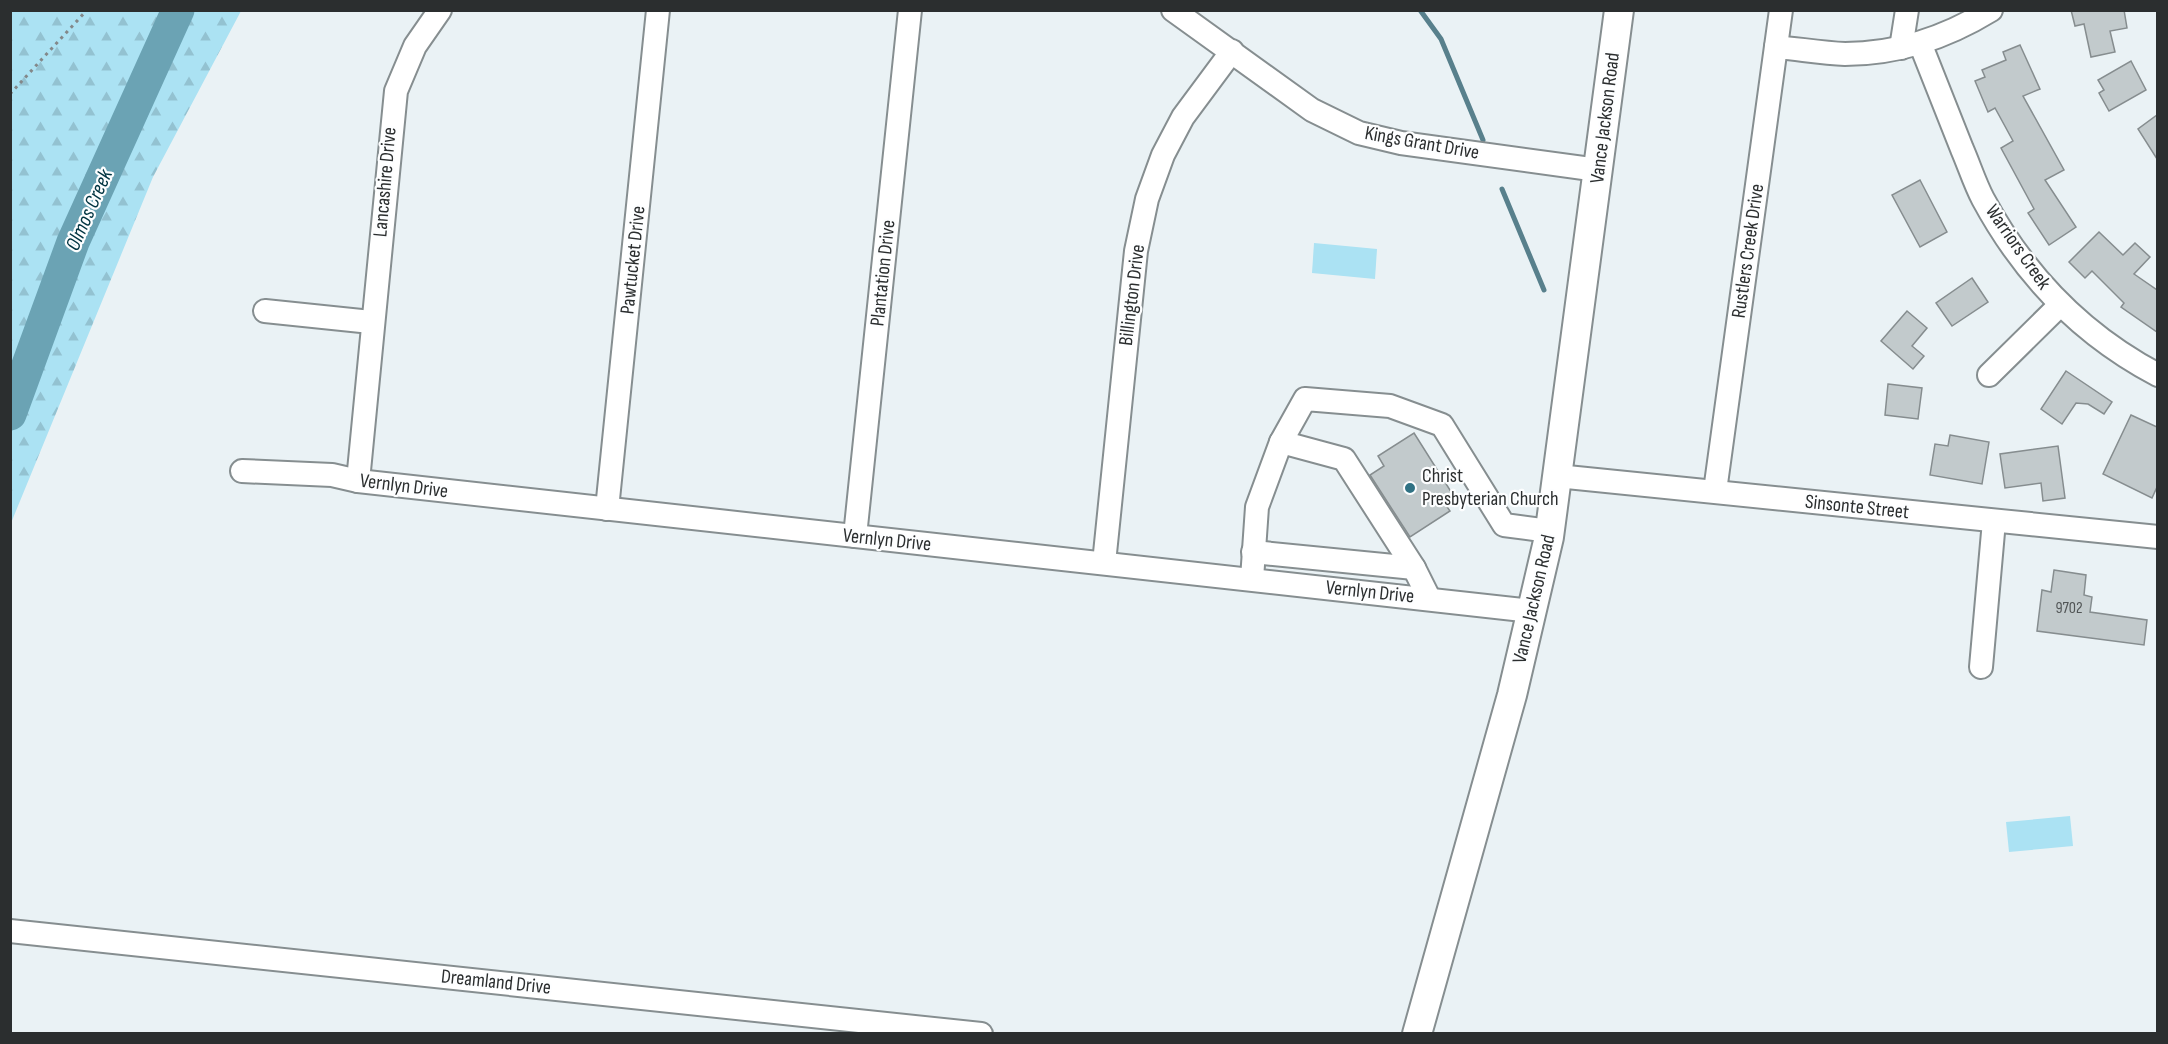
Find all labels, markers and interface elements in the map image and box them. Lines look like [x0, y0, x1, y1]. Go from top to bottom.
street label: Vance Jackson Road [1585, 51, 1625, 185]
street label: Kings Grant Drive [1363, 121, 1481, 165]
street label: Lancashire Drive [368, 126, 402, 238]
water label: Olmos Creek [60, 165, 118, 254]
street label: Rustlers Creek Drive [1727, 182, 1769, 320]
street label: Warriors Creek [1980, 200, 2056, 294]
street label: Pawtucket Drive [615, 205, 651, 315]
street label: Plantation Drive [865, 219, 901, 327]
street label: Billington Drive [1114, 243, 1150, 347]
place label: Christ Presbyterian Church [1422, 464, 1559, 511]
street label: Vernlyn Drive [358, 469, 450, 503]
marker: Christ Presbyterian Church [1403, 481, 1417, 495]
street label: Sinsonte Street [1804, 490, 1910, 524]
street label: Vernlyn Drive [842, 523, 932, 557]
street label: Vance Jackson Road [1508, 532, 1560, 666]
street label: Vernlyn Drive [1325, 575, 1415, 609]
house number: 9702 [2055, 599, 2083, 618]
street label: Dreamland Drive [440, 964, 552, 1000]

